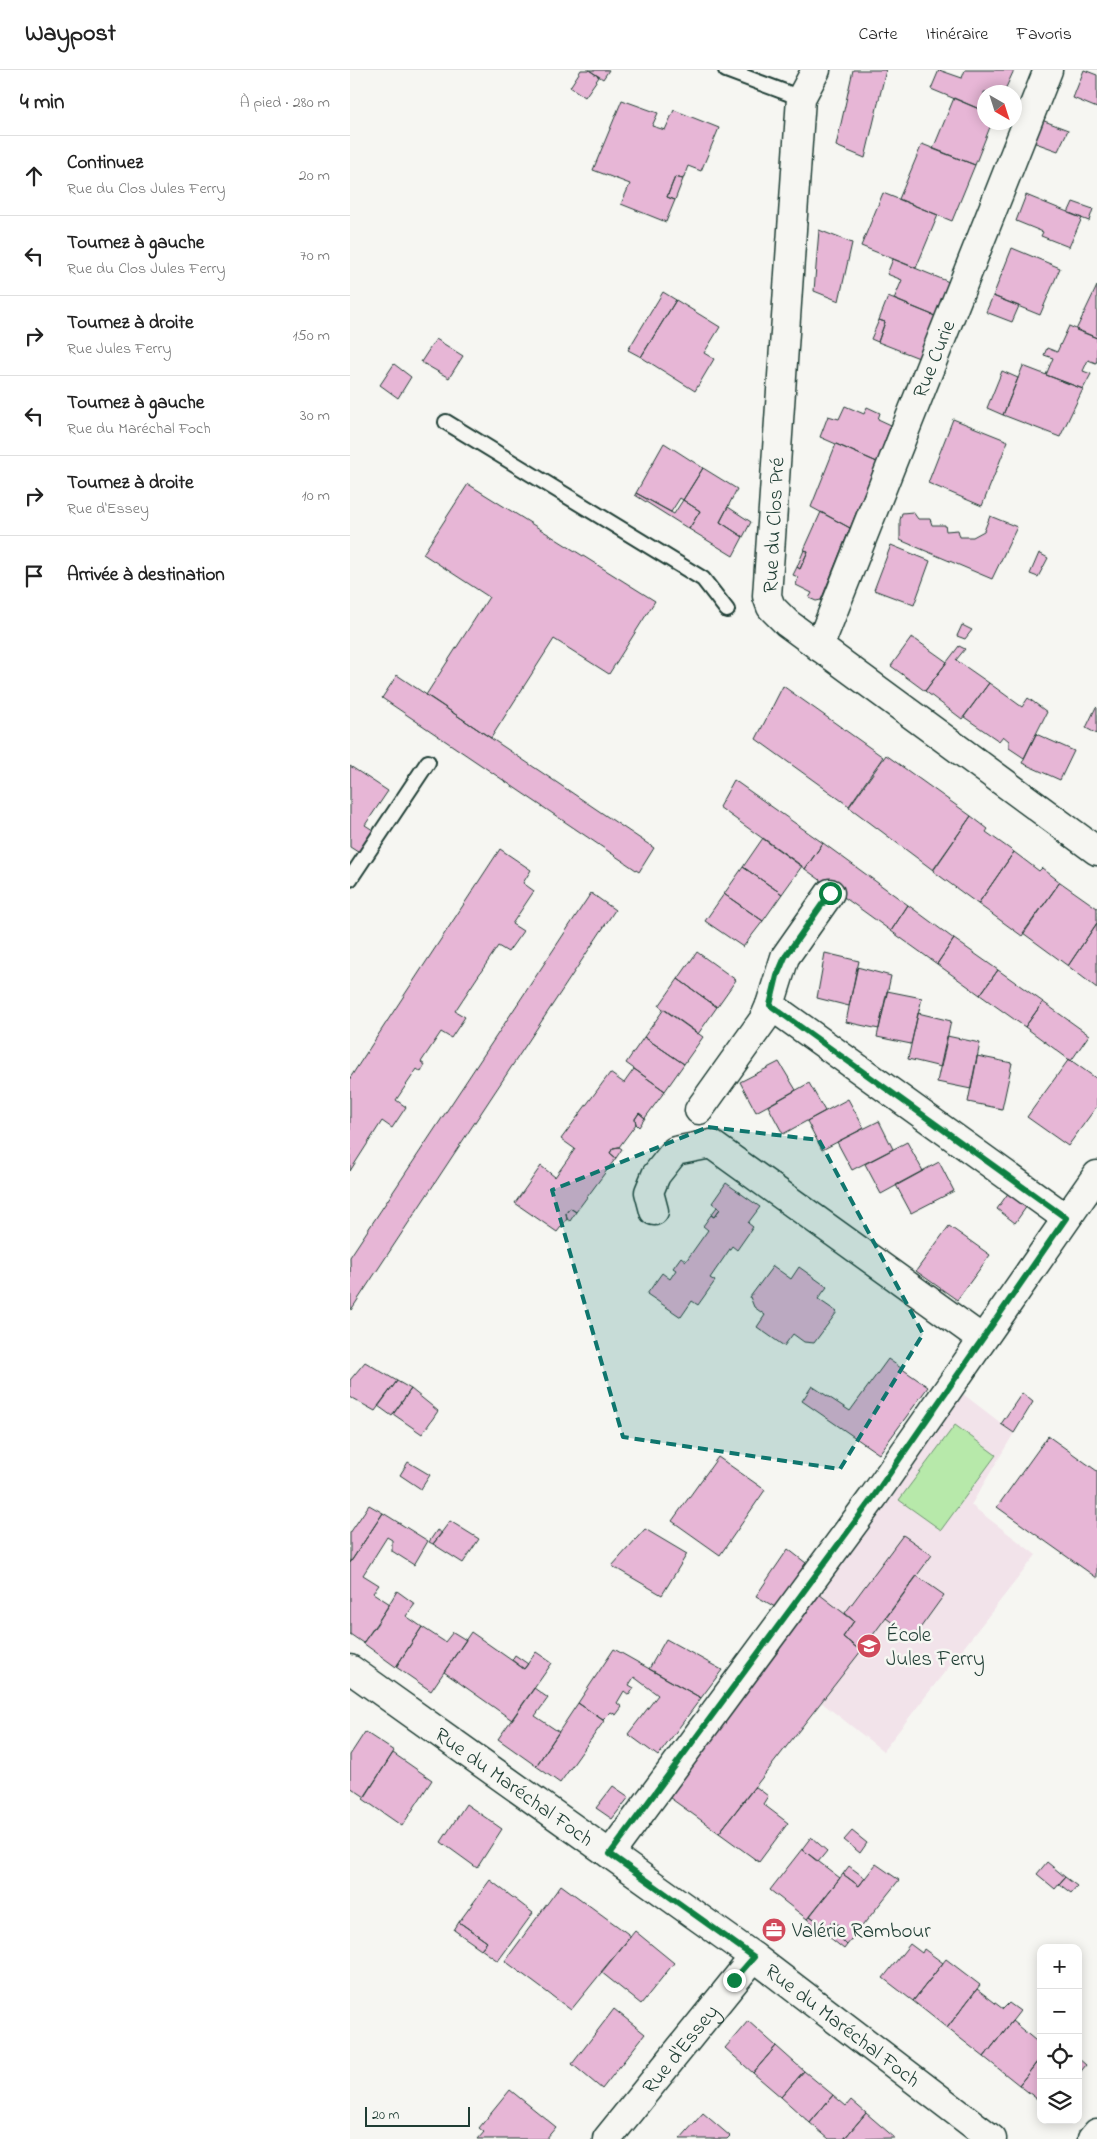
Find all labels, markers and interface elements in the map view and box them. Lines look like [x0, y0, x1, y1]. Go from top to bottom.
text: Waypost [25, 17, 116, 52]
text: Carte [858, 22, 898, 48]
text: Itinéraire [926, 22, 988, 48]
text: Favoris [1016, 22, 1072, 48]
north arrow [977, 85, 1022, 130]
text: 4 min [20, 88, 64, 118]
text: À pied · 280 m [240, 91, 330, 115]
text: Continuez [67, 150, 143, 177]
icon: ahead [20, 162, 48, 190]
text: 20 m [299, 164, 330, 188]
text: Rue du Clos Jules Ferry [67, 177, 225, 201]
text: Tournez à gauche [67, 230, 204, 257]
icon: left [20, 242, 48, 270]
text: 70 m [300, 244, 330, 268]
text: Rue du Clos Jules Ferry [67, 257, 225, 281]
text: Tournez à droite [67, 310, 193, 337]
street label: Rue Curie [906, 316, 964, 403]
icon: right [20, 322, 48, 350]
text: 150 m [292, 324, 330, 348]
text: Rue Jules Ferry [67, 337, 171, 361]
text: Tournez à gauche [67, 390, 204, 417]
icon: left [20, 402, 48, 430]
text: 30 m [300, 404, 330, 428]
text: Rue du Maréchal Foch [67, 417, 211, 441]
street label: Rue du Clos Pré [756, 456, 794, 594]
text: Tournez à droite [67, 470, 193, 497]
icon: right [20, 482, 48, 510]
text: 10 m [302, 484, 330, 508]
text: Rue d'Essey [67, 497, 149, 521]
icon: arrive [20, 562, 48, 590]
text: Arrivée à destination [67, 562, 225, 589]
route start [819, 882, 842, 905]
place label: École Jules Ferry [886, 1621, 985, 1677]
school or university icon: École Jules Ferry [856, 1633, 882, 1659]
street label: Rue du Maréchal Foch [428, 1721, 599, 1855]
office icon: Valérie Rambour [761, 1917, 787, 1943]
place label: Valérie Rambour [791, 1917, 931, 1947]
map controls [1037, 1944, 1082, 2124]
button: + [1037, 1944, 1082, 1989]
street label: Rue du Maréchal Foch [758, 1957, 926, 2096]
route end [723, 1969, 746, 1992]
button: − [1037, 1989, 1082, 2034]
street label: Rue d'Essey [636, 1999, 728, 2101]
button: locate [1037, 2034, 1082, 2079]
button: layers [1037, 2079, 1082, 2124]
scale bar [365, 2104, 470, 2127]
text: 20 m [372, 2105, 399, 2126]

